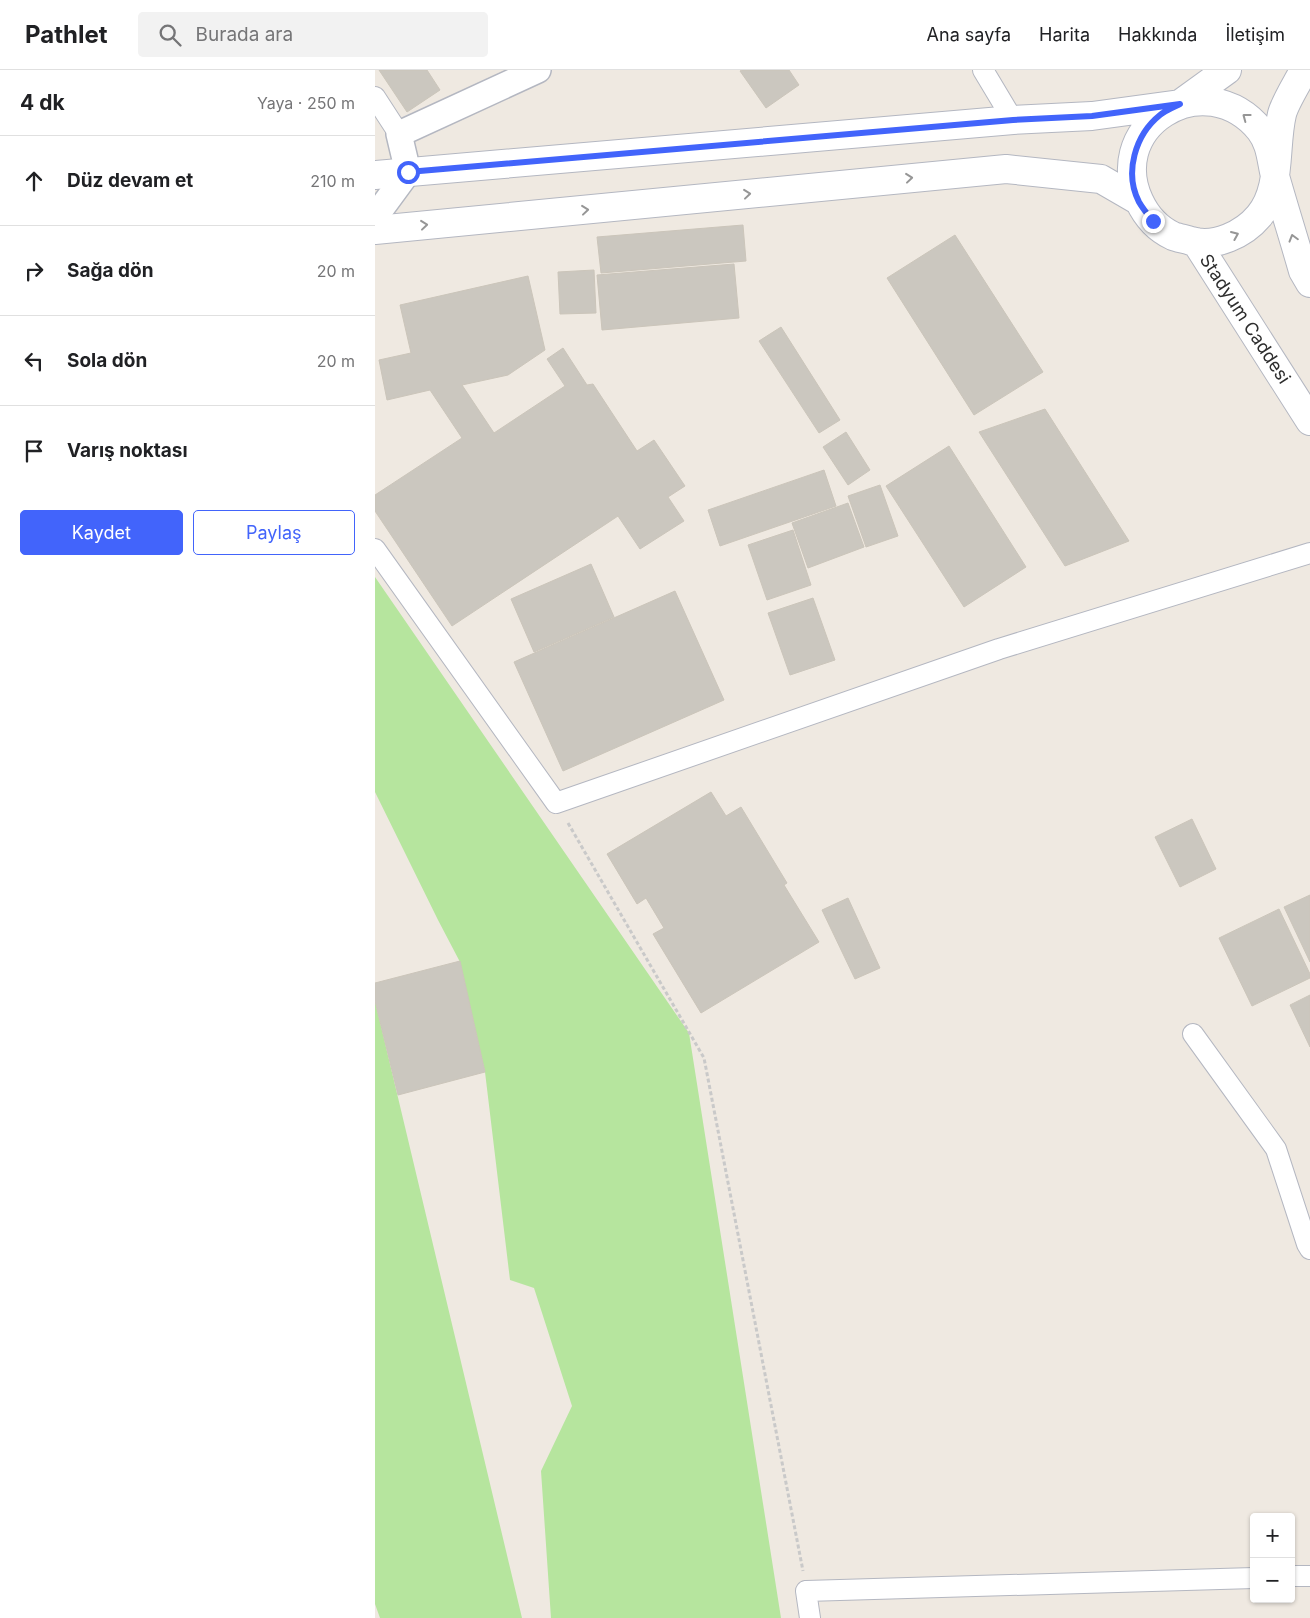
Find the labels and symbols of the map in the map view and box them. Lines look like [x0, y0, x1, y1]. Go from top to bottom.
one-way arrow [1242, 114, 1252, 123]
route start [397, 161, 420, 184]
one-way arrow [905, 173, 913, 184]
one-way arrow [743, 189, 751, 200]
one-way arrow [582, 204, 590, 215]
route end [1142, 210, 1165, 233]
one-way arrow [420, 220, 428, 231]
one-way arrow [1230, 230, 1239, 241]
one-way arrow [1289, 234, 1299, 242]
street label: Stadyum Caddesi [1196, 250, 1295, 387]

